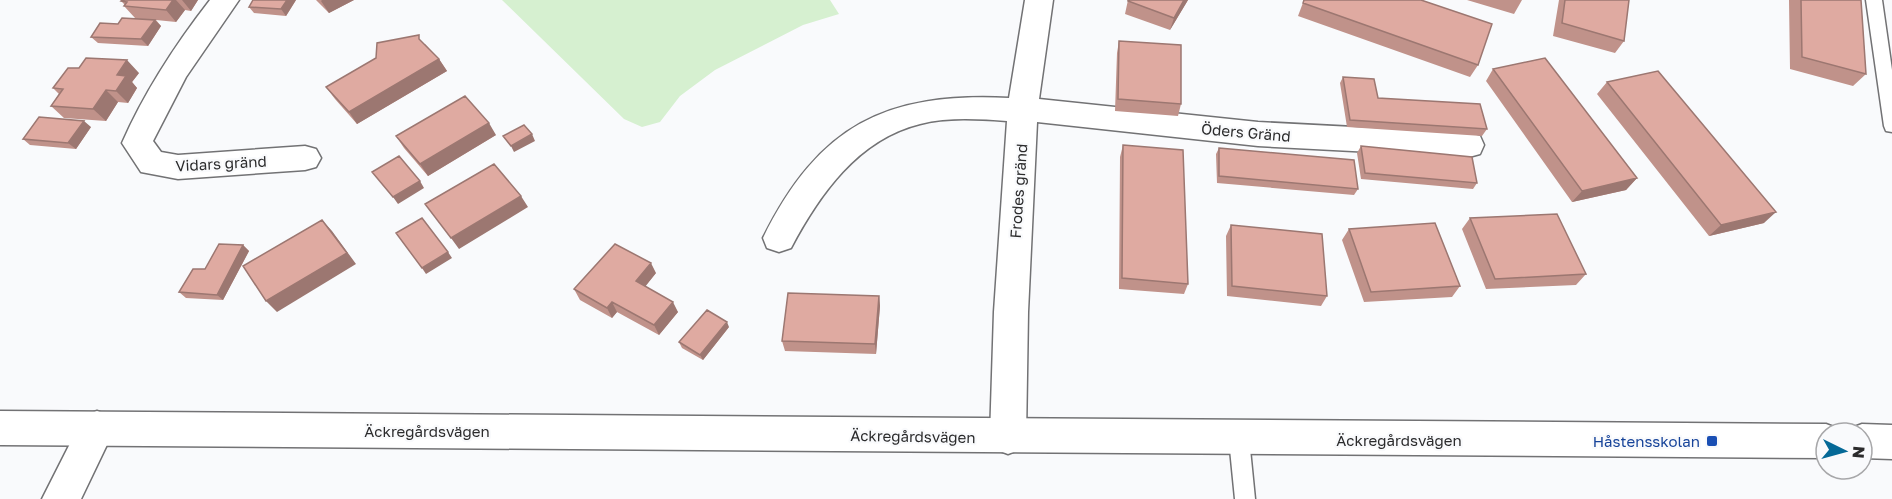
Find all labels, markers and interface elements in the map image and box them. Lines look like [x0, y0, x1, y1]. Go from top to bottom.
street label: Öders Gränd [1200, 119, 1292, 145]
street label: Frodes gränd [1006, 143, 1030, 239]
street label: Vidars gränd [175, 152, 267, 174]
north arrow [1814, 421, 1874, 481]
street label: Äckregårdsvägen [364, 422, 490, 440]
street label: Äckregårdsvägen [850, 426, 976, 446]
street label: Äckregårdsvägen [1336, 431, 1462, 449]
place label: Håstensskolan [1593, 432, 1700, 450]
marker: Håstensskolan [1705, 434, 1719, 448]
text: N [1848, 445, 1869, 459]

